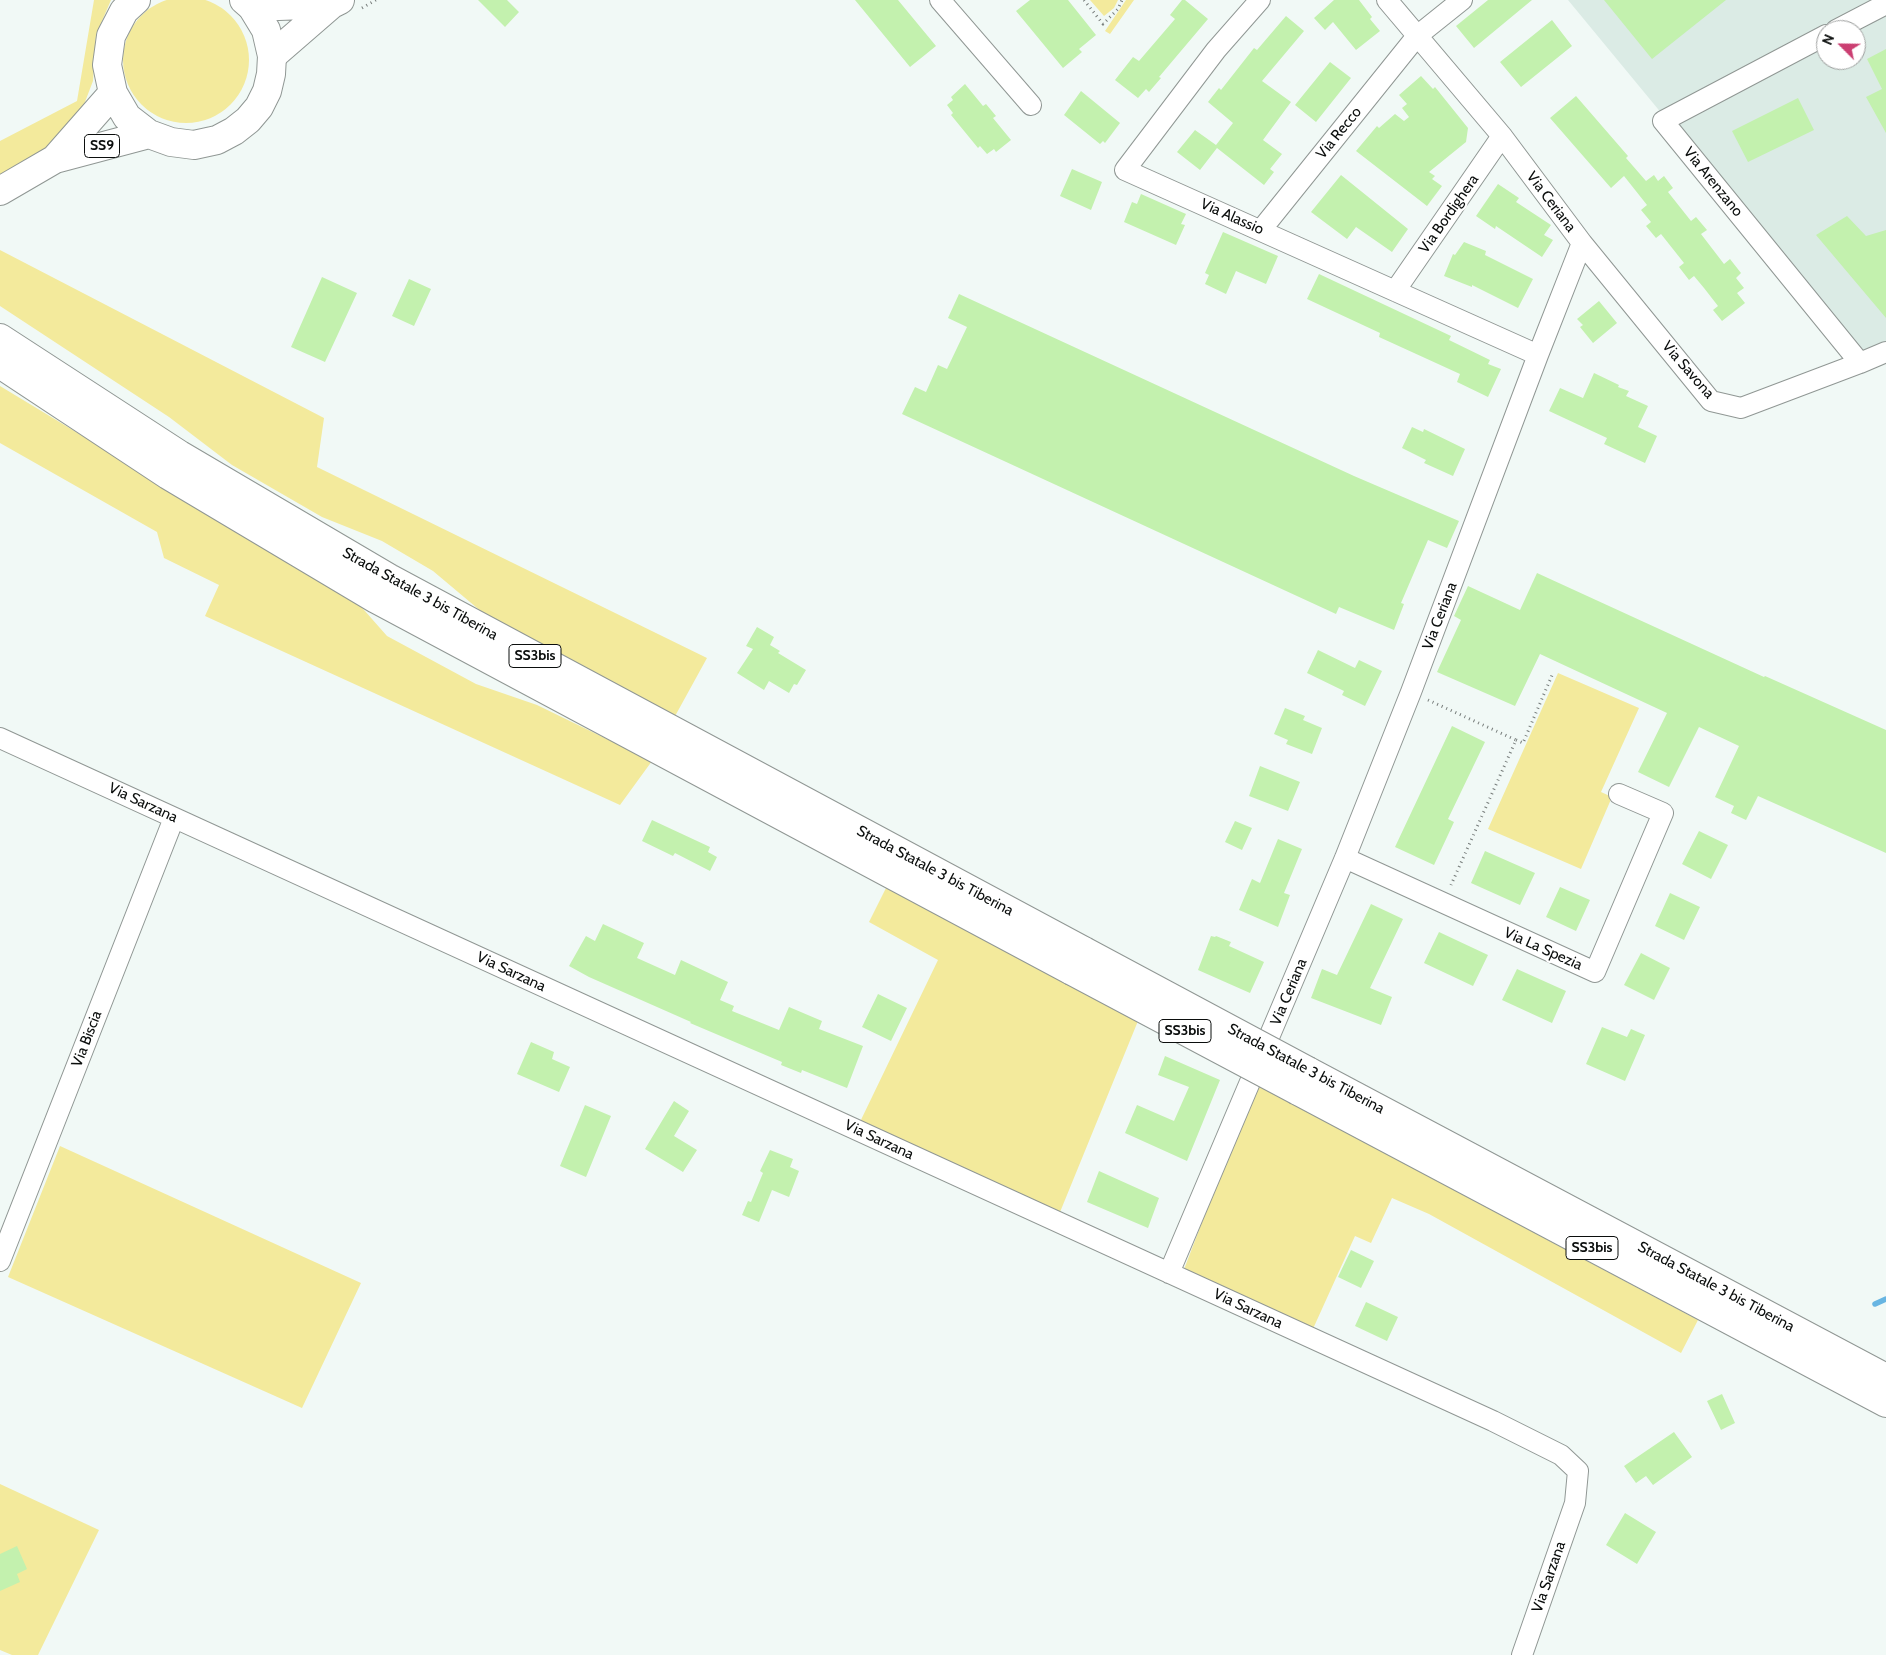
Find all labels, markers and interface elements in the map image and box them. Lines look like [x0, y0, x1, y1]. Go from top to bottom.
north arrow [1816, 20, 1866, 70]
text: N [1818, 31, 1838, 48]
street label: Via Recco [1313, 103, 1365, 163]
road number: SS9 [84, 134, 120, 158]
street label: Via Arenzano [1679, 144, 1747, 220]
street label: Via Ceriana [1522, 168, 1580, 236]
street label: Via Bordighera [1415, 171, 1483, 257]
street label: Via Alassio [1198, 195, 1266, 239]
street label: Via Savona [1658, 338, 1718, 402]
street label: Strada Statale 3 bis Tiberina [339, 544, 501, 644]
street label: Via Ceriana [1419, 580, 1461, 652]
road number: SS3bis [509, 644, 561, 668]
street label: Via Sarzana [106, 779, 180, 827]
street label: Strada Statale 3 bis Tiberina [854, 822, 1016, 920]
street label: Via La Spezia [1501, 924, 1585, 974]
street label: Via Sarzana [474, 948, 548, 996]
street label: Via Ceriana [1267, 956, 1311, 1028]
street label: Via Biscia [68, 1008, 106, 1070]
road number: SS3bis [1159, 1019, 1211, 1042]
street label: Strada Statale 3 bis Tiberina [1225, 1020, 1387, 1118]
street label: Via Sarzana [842, 1116, 916, 1164]
road number: SS3bis [1566, 1236, 1618, 1260]
street label: Strada Statale 3 bis Tiberina [1635, 1238, 1797, 1336]
street label: Via Sarzana [1211, 1285, 1285, 1333]
street label: Via Sarzana [1528, 1539, 1570, 1615]

